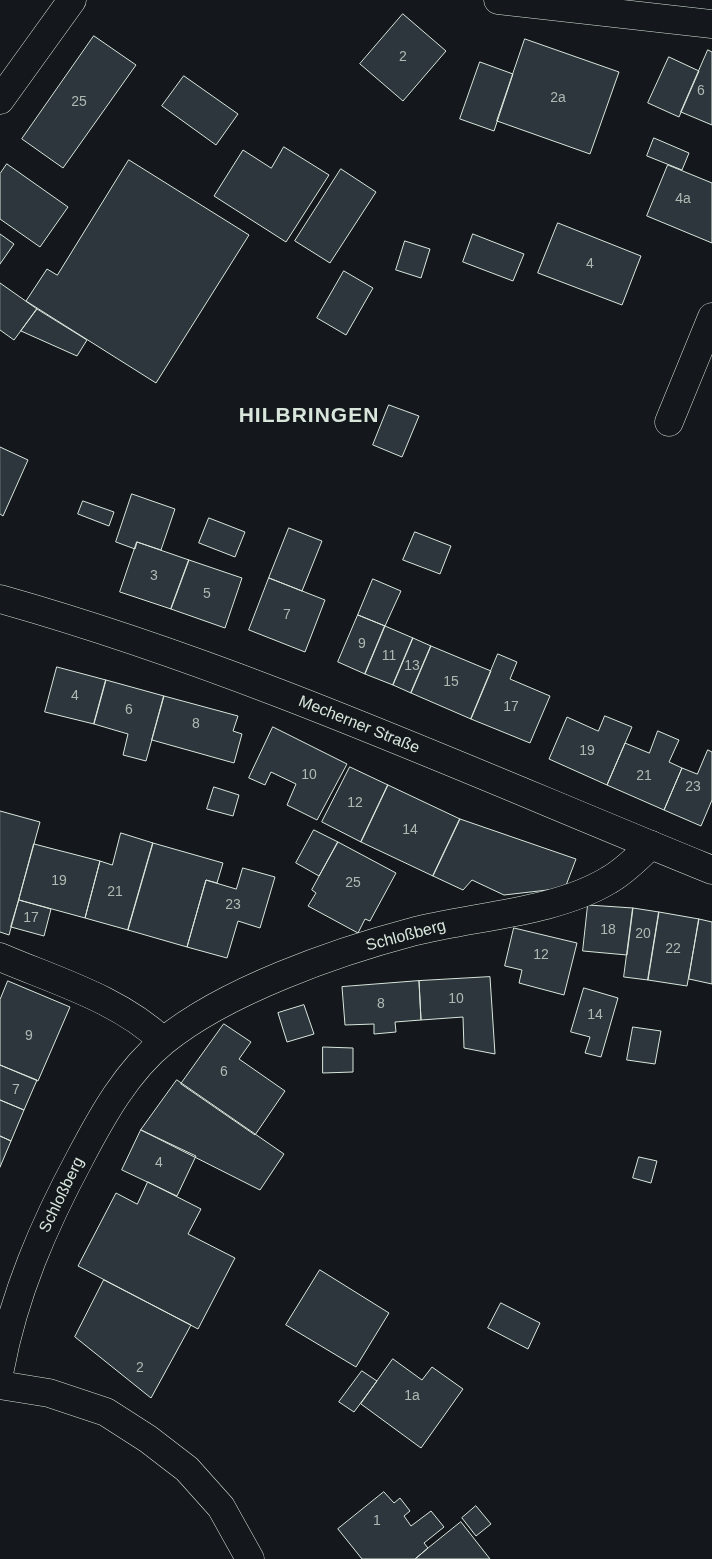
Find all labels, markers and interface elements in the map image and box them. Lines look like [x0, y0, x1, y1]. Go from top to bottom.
house number: 2 [399, 49, 407, 65]
house number: 6 [697, 83, 705, 99]
house number: 2a [550, 90, 566, 106]
house number: 25 [71, 94, 87, 110]
house number: 4a [675, 191, 691, 207]
house number: 4 [586, 256, 594, 272]
district label: HILBRINGEN [237, 403, 381, 429]
house number: 3 [150, 568, 158, 584]
house number: 5 [203, 586, 211, 602]
house number: 7 [283, 607, 291, 623]
house number: 9 [358, 636, 366, 652]
house number: 11 [382, 648, 396, 664]
house number: 13 [404, 658, 420, 674]
house number: 15 [443, 674, 459, 690]
house number: 4 [71, 688, 79, 704]
street label: Mecherner Straße [296, 692, 422, 758]
house number: 17 [503, 699, 519, 715]
house number: 6 [125, 702, 133, 718]
house number: 8 [192, 716, 200, 732]
house number: 19 [579, 743, 595, 759]
house number: 10 [301, 767, 317, 783]
house number: 21 [636, 768, 652, 784]
house number: 23 [685, 779, 701, 795]
house number: 12 [347, 795, 363, 811]
house number: 14 [402, 822, 418, 838]
house number: 19 [51, 873, 67, 889]
house number: 25 [345, 875, 361, 891]
house number: 21 [107, 884, 123, 900]
house number: 23 [225, 897, 241, 913]
house number: 17 [23, 910, 39, 926]
street label: Schloßberg [364, 916, 448, 956]
house number: 18 [600, 922, 616, 938]
house number: 20 [635, 926, 651, 942]
house number: 22 [665, 941, 681, 957]
house number: 12 [533, 947, 549, 963]
house number: 10 [448, 991, 464, 1007]
house number: 8 [377, 996, 385, 1012]
house number: 14 [587, 1007, 603, 1023]
house number: 9 [25, 1028, 33, 1044]
house number: 6 [220, 1064, 228, 1080]
house number: 7 [12, 1082, 20, 1098]
street label: Schloßberg [35, 1154, 89, 1236]
house number: 4 [155, 1155, 163, 1171]
house number: 2 [136, 1360, 144, 1376]
house number: 1a [404, 1388, 420, 1404]
house number: 1 [373, 1513, 381, 1529]

